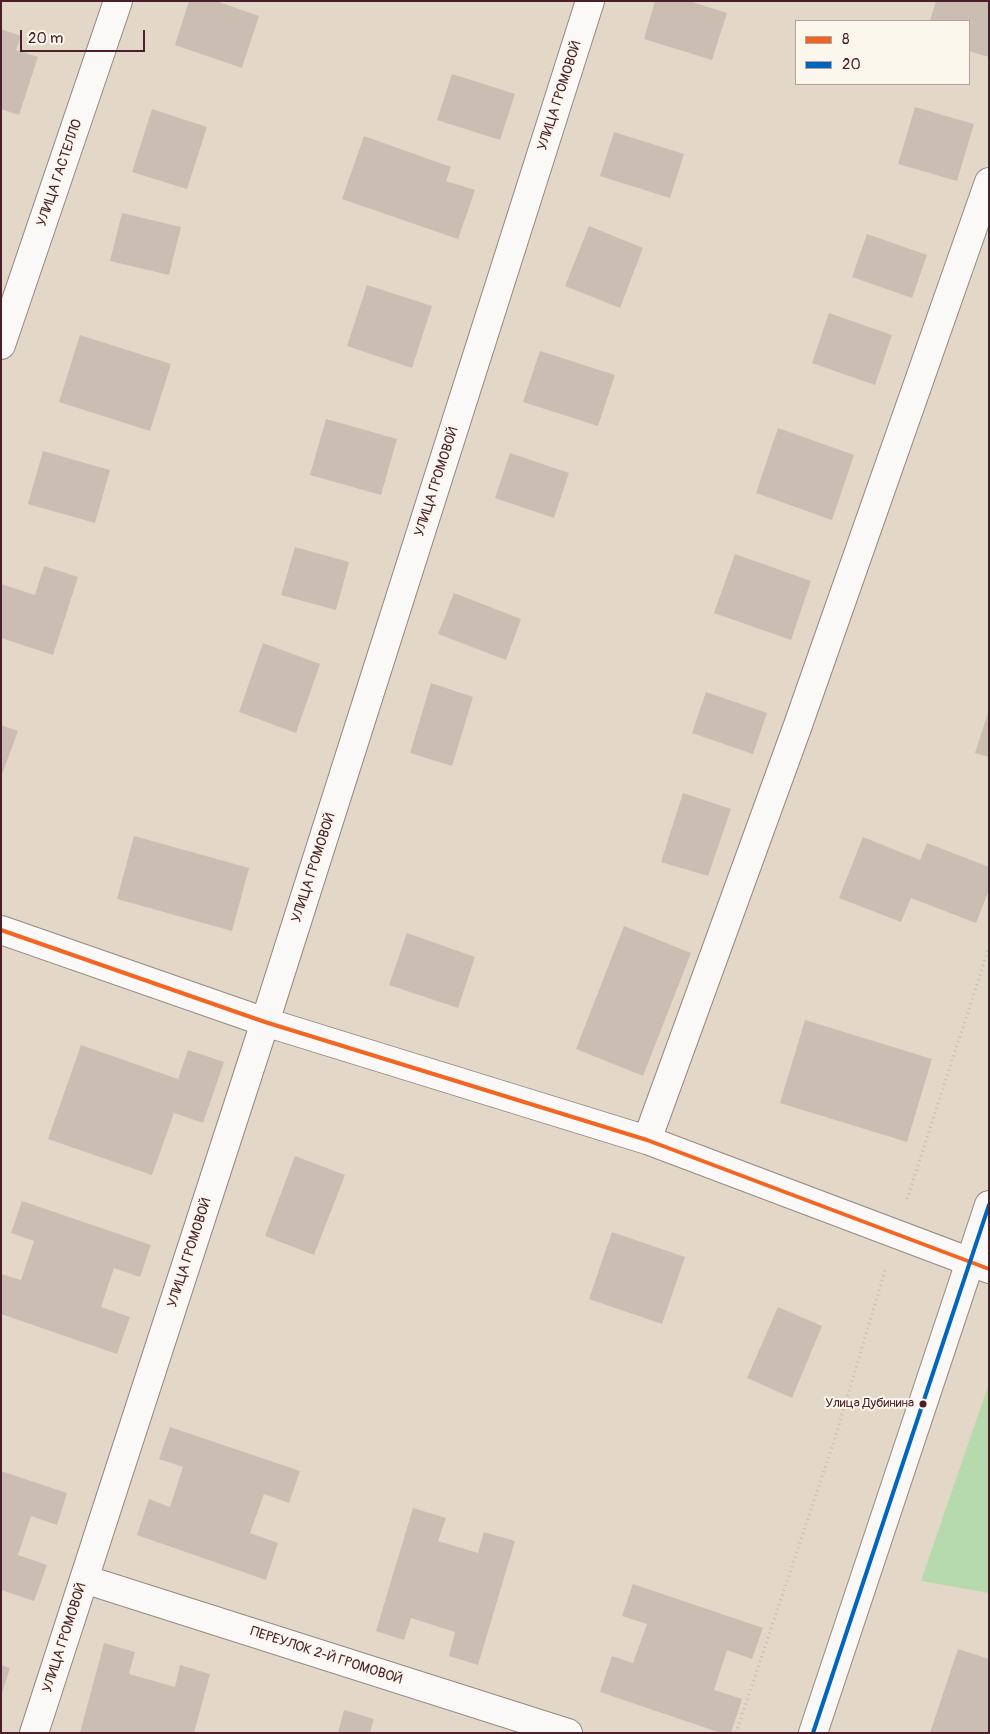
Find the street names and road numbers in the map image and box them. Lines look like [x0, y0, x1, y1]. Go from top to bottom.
street label: УЛИЦА ГРОМОВОЙ [534, 39, 586, 153]
street label: УЛИЦА ГАСТЕЛЛО [34, 117, 86, 229]
street label: УЛИЦА ГРОМОВОЙ [411, 425, 463, 539]
street label: УЛИЦА ГРОМОВОЙ [288, 811, 340, 925]
street label: УЛИЦА ГРОМОВОЙ [164, 1196, 216, 1310]
street label: УЛИЦА ГРОМОВОЙ [39, 1581, 91, 1695]
street label: ПЕРЕУЛОК 2-Й ГРОМОВОЙ [248, 1623, 404, 1689]

